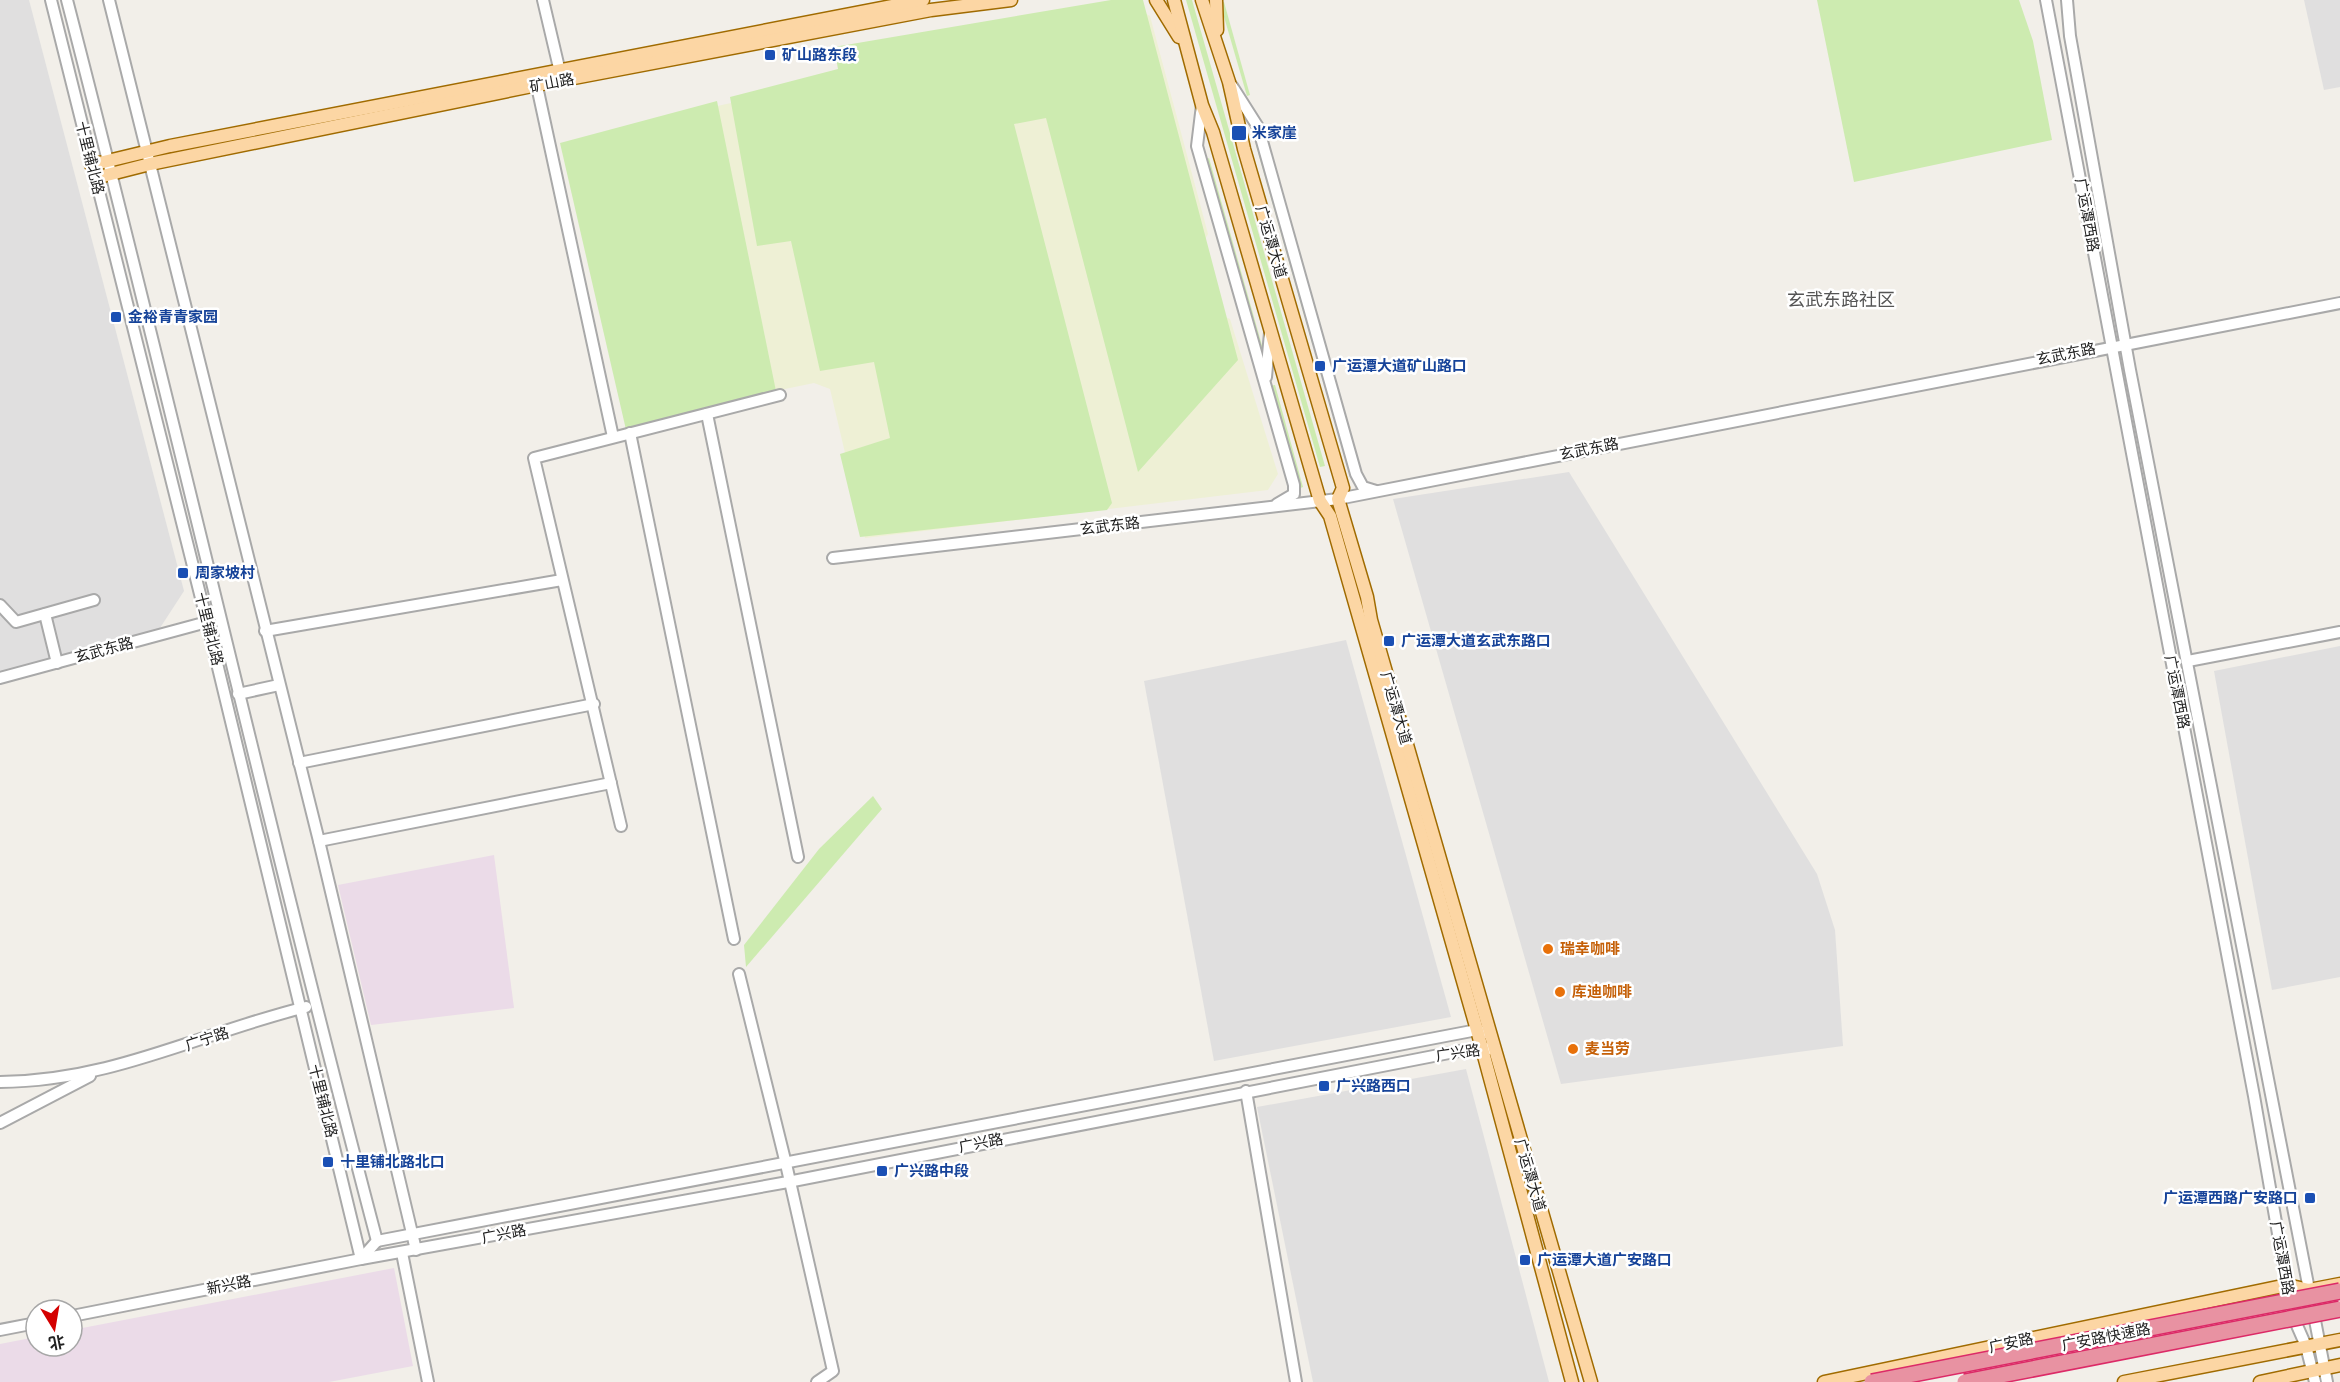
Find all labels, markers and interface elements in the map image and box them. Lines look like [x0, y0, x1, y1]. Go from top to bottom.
place label: 矿山路东段 [782, 44, 857, 65]
marker: 矿山路东段 [763, 48, 777, 62]
street label: 矿山路 [528, 68, 576, 97]
street label: 十里铺北路 [71, 119, 110, 197]
place label: 米家崖 [1252, 122, 1297, 143]
marker: 米家崖 [1230, 124, 1248, 142]
street label: 广运潭西路 [2071, 176, 2104, 254]
street label: 广运潭大道 [1251, 203, 1292, 281]
district label: 玄武东路社区 [1787, 287, 1895, 312]
place label: 金裕青青家园 [128, 306, 218, 327]
marker: 金裕青青家园 [109, 310, 123, 324]
street label: 玄武东路 [2034, 337, 2097, 370]
place label: 广运潭大道矿山路口 [1332, 355, 1467, 376]
marker: 广运潭大道矿山路口 [1313, 359, 1327, 373]
street label: 玄武东路 [1557, 432, 1620, 465]
street label: 玄武东路 [1079, 511, 1141, 540]
place label: 周家坡村 [195, 562, 255, 583]
marker: 周家坡村 [176, 566, 190, 580]
street label: 十里铺北路 [190, 590, 229, 668]
place label: 广运潭大道玄武东路口 [1401, 630, 1551, 651]
street label: 玄武东路 [72, 632, 136, 667]
marker: 广运潭大道玄武东路口 [1382, 634, 1396, 648]
street label: 广运潭西路 [2160, 653, 2195, 731]
street label: 广运潭大道 [1376, 669, 1417, 747]
place label: 瑞幸咖啡 [1560, 938, 1620, 959]
marker: 瑞幸咖啡 [1541, 942, 1555, 956]
place label: 库迪咖啡 [1572, 981, 1632, 1002]
marker: 库迪咖啡 [1553, 985, 1567, 999]
street label: 广宁路 [182, 1022, 231, 1055]
place label: 麦当劳 [1585, 1038, 1630, 1059]
street label: 广兴路 [1434, 1039, 1482, 1066]
marker: 麦当劳 [1566, 1042, 1580, 1056]
street label: 十里铺北路 [304, 1062, 343, 1140]
place label: 广兴路西口 [1336, 1075, 1411, 1096]
marker: 广兴路西口 [1317, 1079, 1331, 1093]
street label: 广兴路 [957, 1128, 1005, 1157]
street label: 广运潭大道 [1510, 1136, 1551, 1214]
place label: 十里铺北路北口 [340, 1151, 445, 1172]
marker: 十里铺北路北口 [321, 1155, 335, 1169]
place label: 广兴路中段 [894, 1160, 969, 1181]
marker: 广兴路中段 [875, 1164, 889, 1178]
place label: 广运潭西路广安路口 [2163, 1187, 2298, 1208]
marker: 广运潭西路广安路口 [2303, 1191, 2317, 1205]
street label: 广兴路 [480, 1219, 528, 1248]
street label: 广运潭西路 [2266, 1219, 2299, 1297]
place label: 广运潭大道广安路口 [1537, 1249, 1672, 1270]
marker: 广运潭大道广安路口 [1518, 1253, 1532, 1267]
street label: 新兴路 [205, 1270, 253, 1299]
north arrow [24, 1298, 84, 1358]
street label: 广安路快速路 [2060, 1318, 2152, 1355]
street label: 广安路 [1987, 1328, 2035, 1357]
text: 北 [47, 1330, 67, 1355]

